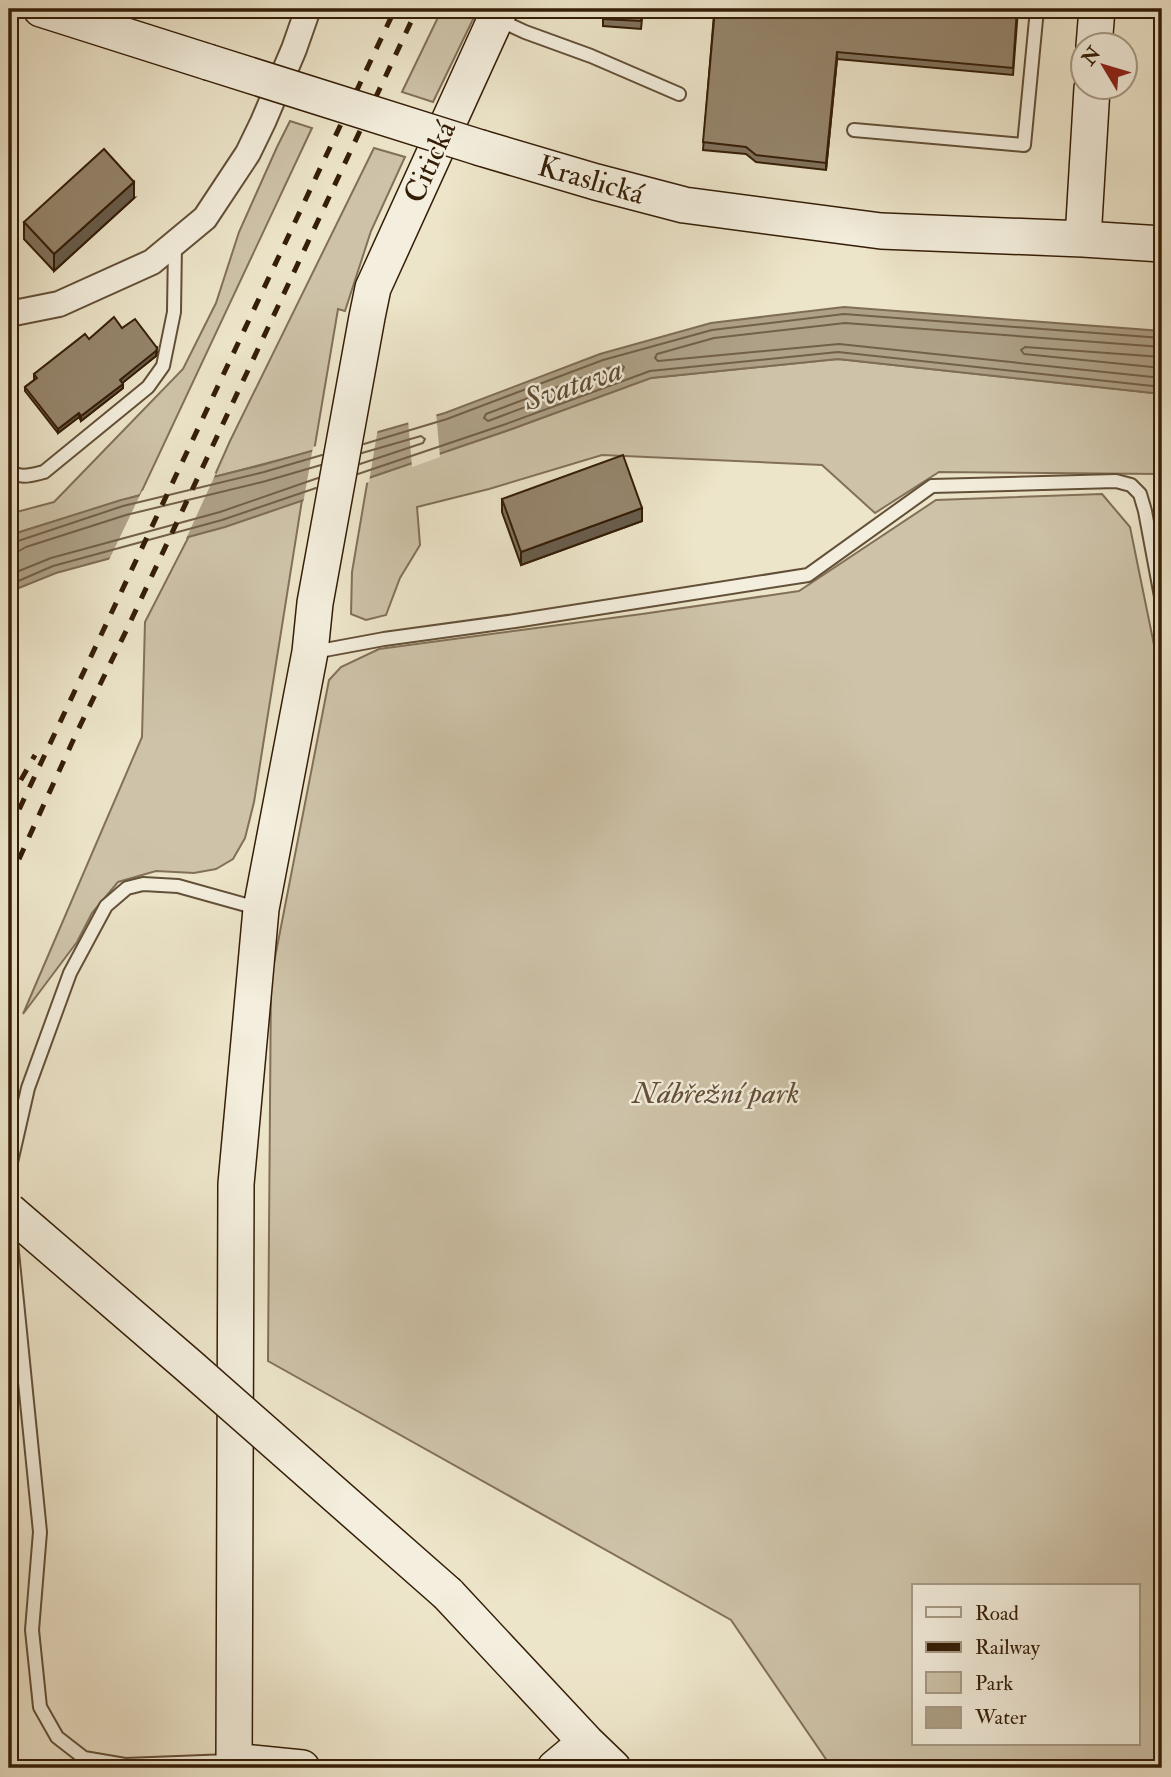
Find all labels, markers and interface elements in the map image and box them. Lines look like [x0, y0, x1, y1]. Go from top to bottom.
north arrow [1070, 32, 1140, 102]
text: N [1076, 41, 1107, 71]
street label: Citická [396, 115, 465, 209]
street label: Kraslická [534, 147, 649, 213]
water label: Svatava [517, 349, 628, 421]
park label: Nábřežní park [631, 1075, 799, 1112]
legend [912, 1584, 1140, 1746]
text: Road [975, 1600, 1020, 1627]
text: Railway [975, 1634, 1041, 1661]
text: Park [975, 1670, 1013, 1697]
text: Water [974, 1704, 1027, 1731]

